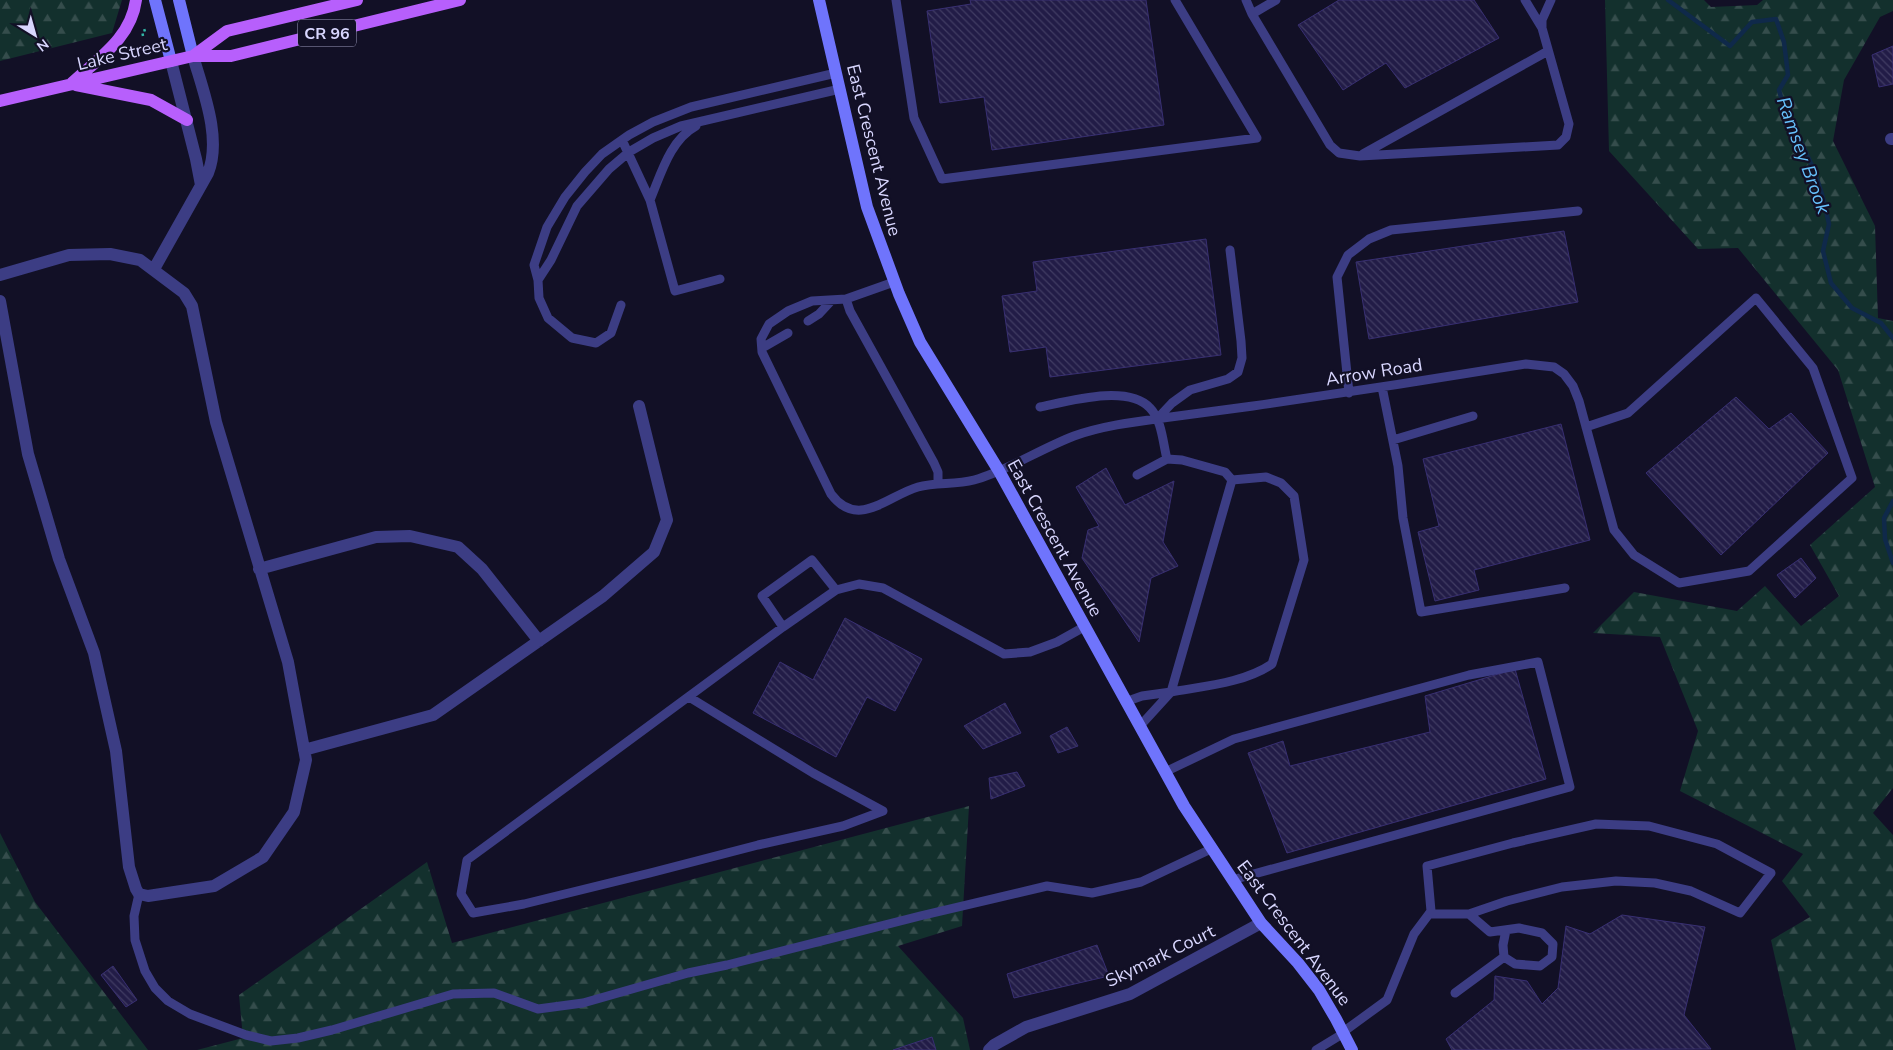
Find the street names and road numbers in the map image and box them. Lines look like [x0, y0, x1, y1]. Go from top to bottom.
road number: CR 96 [298, 19, 356, 46]
street label: Lake Street [75, 32, 170, 76]
street label: East Crescent Avenue [841, 62, 907, 238]
street label: Arrow Road [1324, 353, 1424, 391]
street label: East Crescent Avenue [1002, 455, 1108, 621]
street label: East Crescent Avenue [1231, 855, 1357, 1011]
street label: Skymark Court [1101, 919, 1219, 993]

